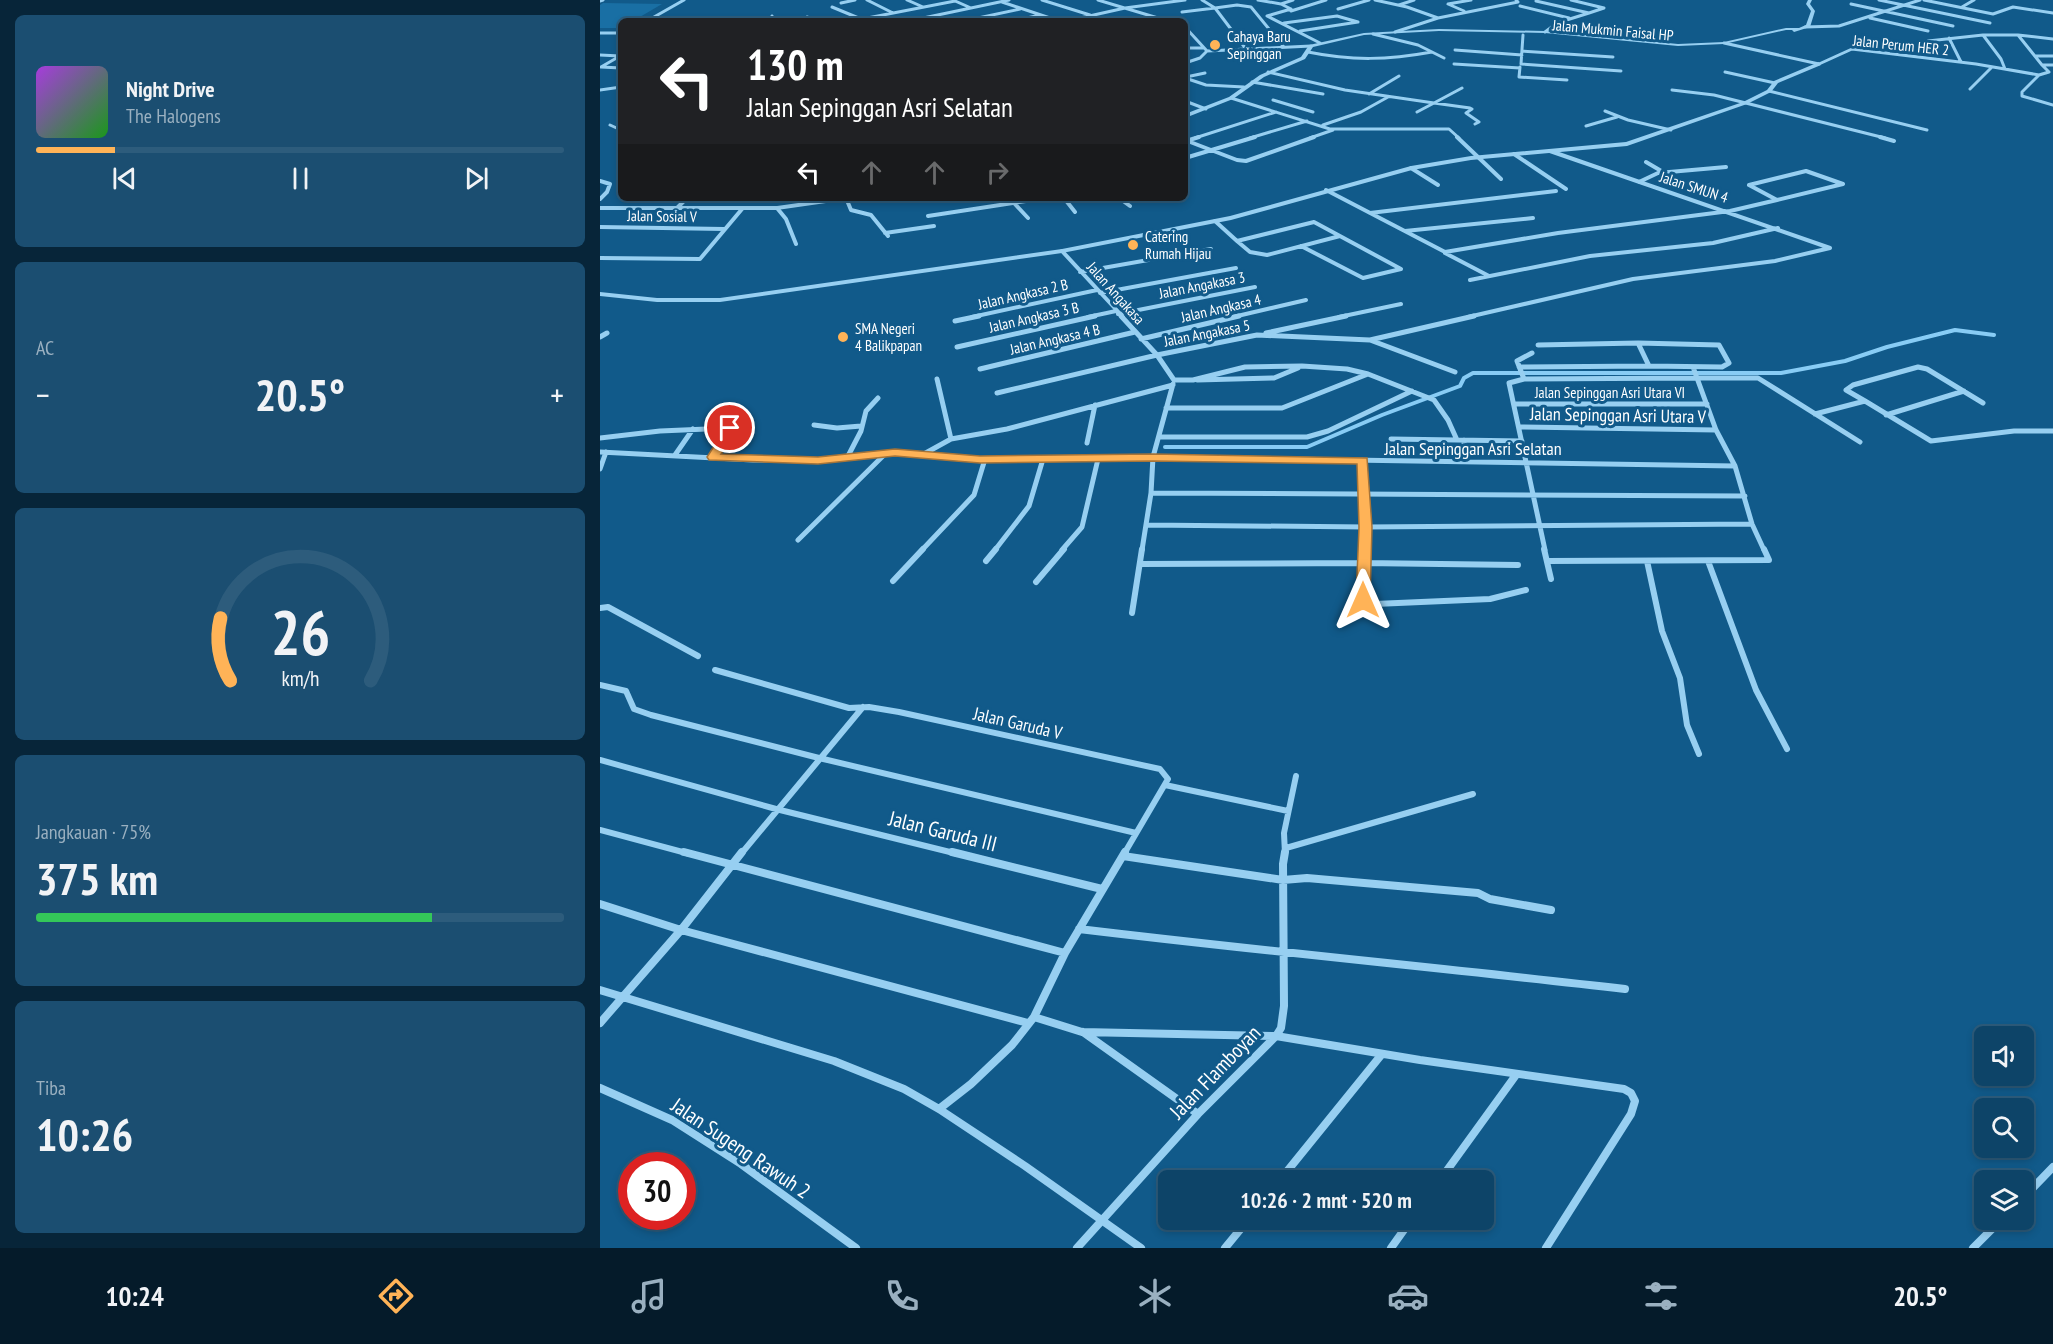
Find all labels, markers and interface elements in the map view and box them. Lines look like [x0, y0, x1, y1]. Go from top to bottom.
street label: Jalan Mukmin Faisal HP [1551, 15, 1675, 45]
place label: Cahaya Baru Sepinggan [1227, 27, 1291, 63]
street label: Jalan Perum HER 2 [1851, 30, 1950, 59]
text: 130 m [747, 37, 844, 92]
marker: Cahaya Baru Sepinggan [1208, 38, 1222, 52]
icon: left [648, 42, 726, 120]
text: Night Drive [126, 75, 215, 103]
text: Jalan Sepinggan Asri Selatan [747, 90, 1013, 124]
text: The Halogens [126, 103, 221, 129]
icon: left [792, 156, 825, 189]
icon: ahead [855, 156, 888, 189]
icon: ahead [918, 156, 951, 189]
icon: right [981, 156, 1014, 189]
icon: previous [108, 162, 141, 195]
icon: pause [284, 162, 317, 195]
icon: next [460, 162, 493, 195]
street label: Jalan SMUN 4 [1657, 167, 1731, 207]
street label: Jalan Sosial V [626, 206, 697, 226]
place label: Catering Rumah Hijau [1145, 227, 1211, 263]
marker: Catering Rumah Hijau [1126, 238, 1140, 252]
street label: Jalan Angakasa [1082, 257, 1149, 328]
street label: Jalan Angakasa 3 [1156, 267, 1247, 303]
street label: Jalan Angkasa 2 B [975, 274, 1070, 314]
street label: Jalan Angkasa 4 [1178, 290, 1263, 327]
street label: Jalan Angkasa 3 B [986, 297, 1081, 337]
street label: Jalan Angakasa 5 [1161, 315, 1252, 351]
place label: SMA Negeri 4 Balikpapan [855, 319, 922, 355]
street label: Jalan Angkasa 4 B [1007, 319, 1102, 359]
marker: SMA Negeri 4 Balikpapan [836, 330, 850, 344]
text: AC [36, 335, 54, 361]
text: 20.5° [255, 365, 345, 423]
text: − [36, 373, 50, 416]
text: + [550, 373, 564, 416]
street label: Jalan Sepinggan Asri Utara VI [1534, 383, 1685, 402]
pin [704, 402, 755, 453]
street label: Jalan Sepinggan Asri Utara V [1529, 402, 1707, 428]
icon: arrive [713, 411, 746, 444]
street label: Jalan Sepinggan Asri Selatan [1383, 437, 1562, 460]
position arrow [1331, 568, 1395, 632]
text: 26 [270, 591, 330, 672]
text: km/h [281, 664, 319, 692]
street label: Jalan Garuda V [971, 701, 1065, 744]
street label: Jalan Garuda III [885, 804, 1000, 857]
text: Jangkauan · 75% [36, 819, 151, 845]
text: 375 km [36, 849, 158, 907]
street label: Jalan Flamboyan [1163, 1020, 1266, 1125]
map controls [1974, 1026, 2034, 1230]
button: sound [1974, 1026, 2034, 1086]
text: Tiba [36, 1075, 66, 1101]
street label: Jalan Sugeng Rawuh 2 [665, 1091, 816, 1205]
button: search [1974, 1098, 2034, 1158]
text: 10:26 [36, 1105, 133, 1163]
speed limit sign: 30 [618, 1152, 696, 1230]
button: layers [1974, 1170, 2034, 1230]
text: 10:26 · 2 mnt · 520 m [1240, 1186, 1412, 1214]
icon: directions [375, 1275, 417, 1317]
icon: music [628, 1275, 670, 1317]
icon: phone [881, 1275, 923, 1317]
icon: climate [1134, 1275, 1176, 1317]
icon: car [1387, 1275, 1429, 1317]
icon: filters [1640, 1275, 1682, 1317]
text: 10:24 [106, 1279, 164, 1313]
text: 20.5° [1893, 1279, 1947, 1313]

